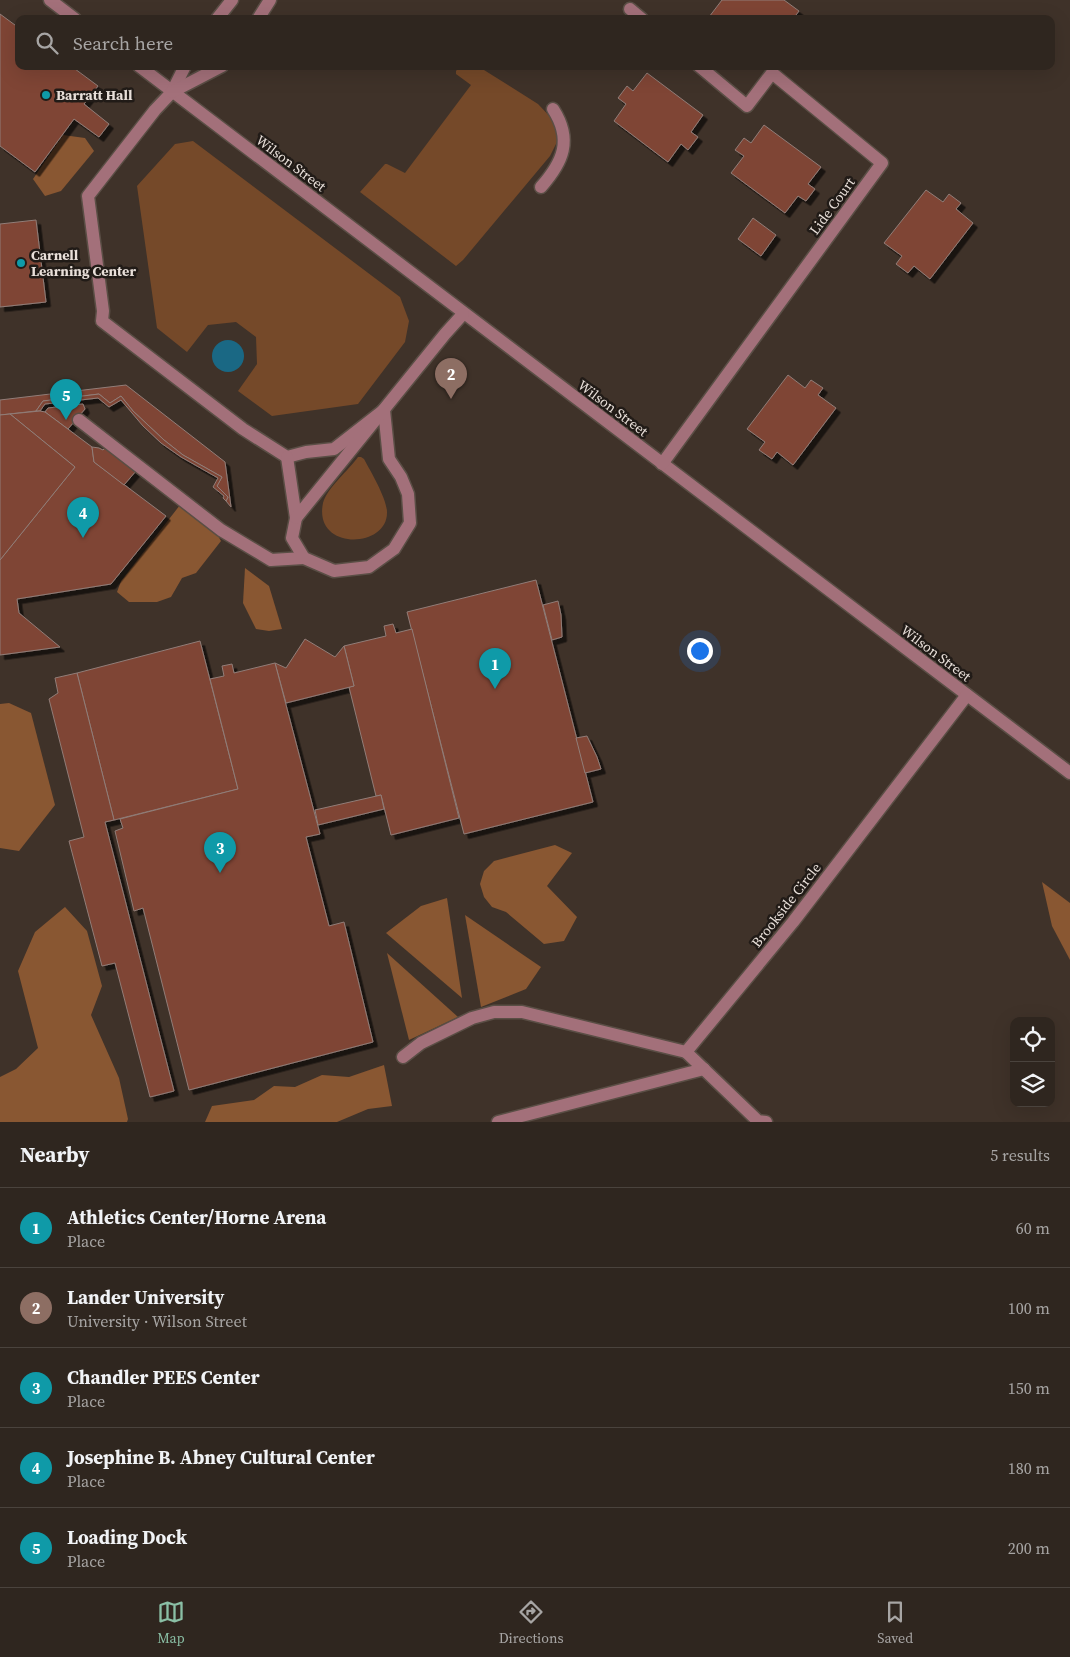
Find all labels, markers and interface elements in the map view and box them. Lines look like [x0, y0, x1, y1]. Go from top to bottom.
search box [15, 15, 1055, 70]
icon: search [33, 29, 61, 57]
text: Search here [73, 30, 173, 56]
place label: Barratt Hall [56, 85, 133, 105]
marker: Barratt Hall [40, 89, 52, 101]
street label: Wilson Street [252, 130, 331, 196]
street label: Lide Court [804, 173, 860, 239]
place label: Carnell Learning Center [31, 245, 136, 281]
marker: Carnell Learning Center [15, 257, 27, 269]
pin: 2 [435, 358, 467, 399]
street label: Wilson Street [574, 375, 653, 441]
pin: 5 [50, 379, 82, 420]
pin: 4 [67, 497, 99, 538]
street label: Wilson Street [897, 620, 976, 686]
your location [687, 638, 713, 664]
pin: 1 [479, 648, 511, 689]
pin: 3 [204, 832, 236, 873]
street label: Brookside Circle [746, 858, 826, 952]
map controls [1010, 1017, 1055, 1107]
button: locate [1010, 1017, 1055, 1062]
button: layers [1010, 1062, 1055, 1107]
text: Nearby [20, 1140, 90, 1169]
text: 5 results [990, 1144, 1050, 1166]
text: Athletics Center/Horne Arena [67, 1204, 326, 1230]
text: 1 [32, 1217, 40, 1239]
text: 60 m [1016, 1217, 1050, 1239]
text: Place [67, 1230, 105, 1252]
text: Lander University [67, 1284, 224, 1310]
text: 2 [32, 1297, 40, 1319]
text: 100 m [1008, 1297, 1050, 1319]
text: University · Wilson Street [67, 1310, 247, 1332]
text: Chandler PEES Center [67, 1364, 260, 1390]
text: 3 [32, 1377, 40, 1399]
text: 150 m [1008, 1377, 1050, 1399]
text: Place [67, 1390, 105, 1412]
text: Josephine B. Abney Cultural Center [67, 1444, 375, 1470]
text: 4 [32, 1457, 40, 1479]
text: 180 m [1008, 1457, 1050, 1479]
text: Place [67, 1470, 105, 1492]
text: Loading Dock [67, 1524, 187, 1550]
text: 5 [32, 1537, 40, 1559]
text: 200 m [1008, 1537, 1050, 1559]
text: Place [67, 1550, 105, 1572]
tab: Map [157, 1598, 185, 1648]
tab: Directions [499, 1598, 563, 1648]
tab: Saved [877, 1598, 913, 1648]

